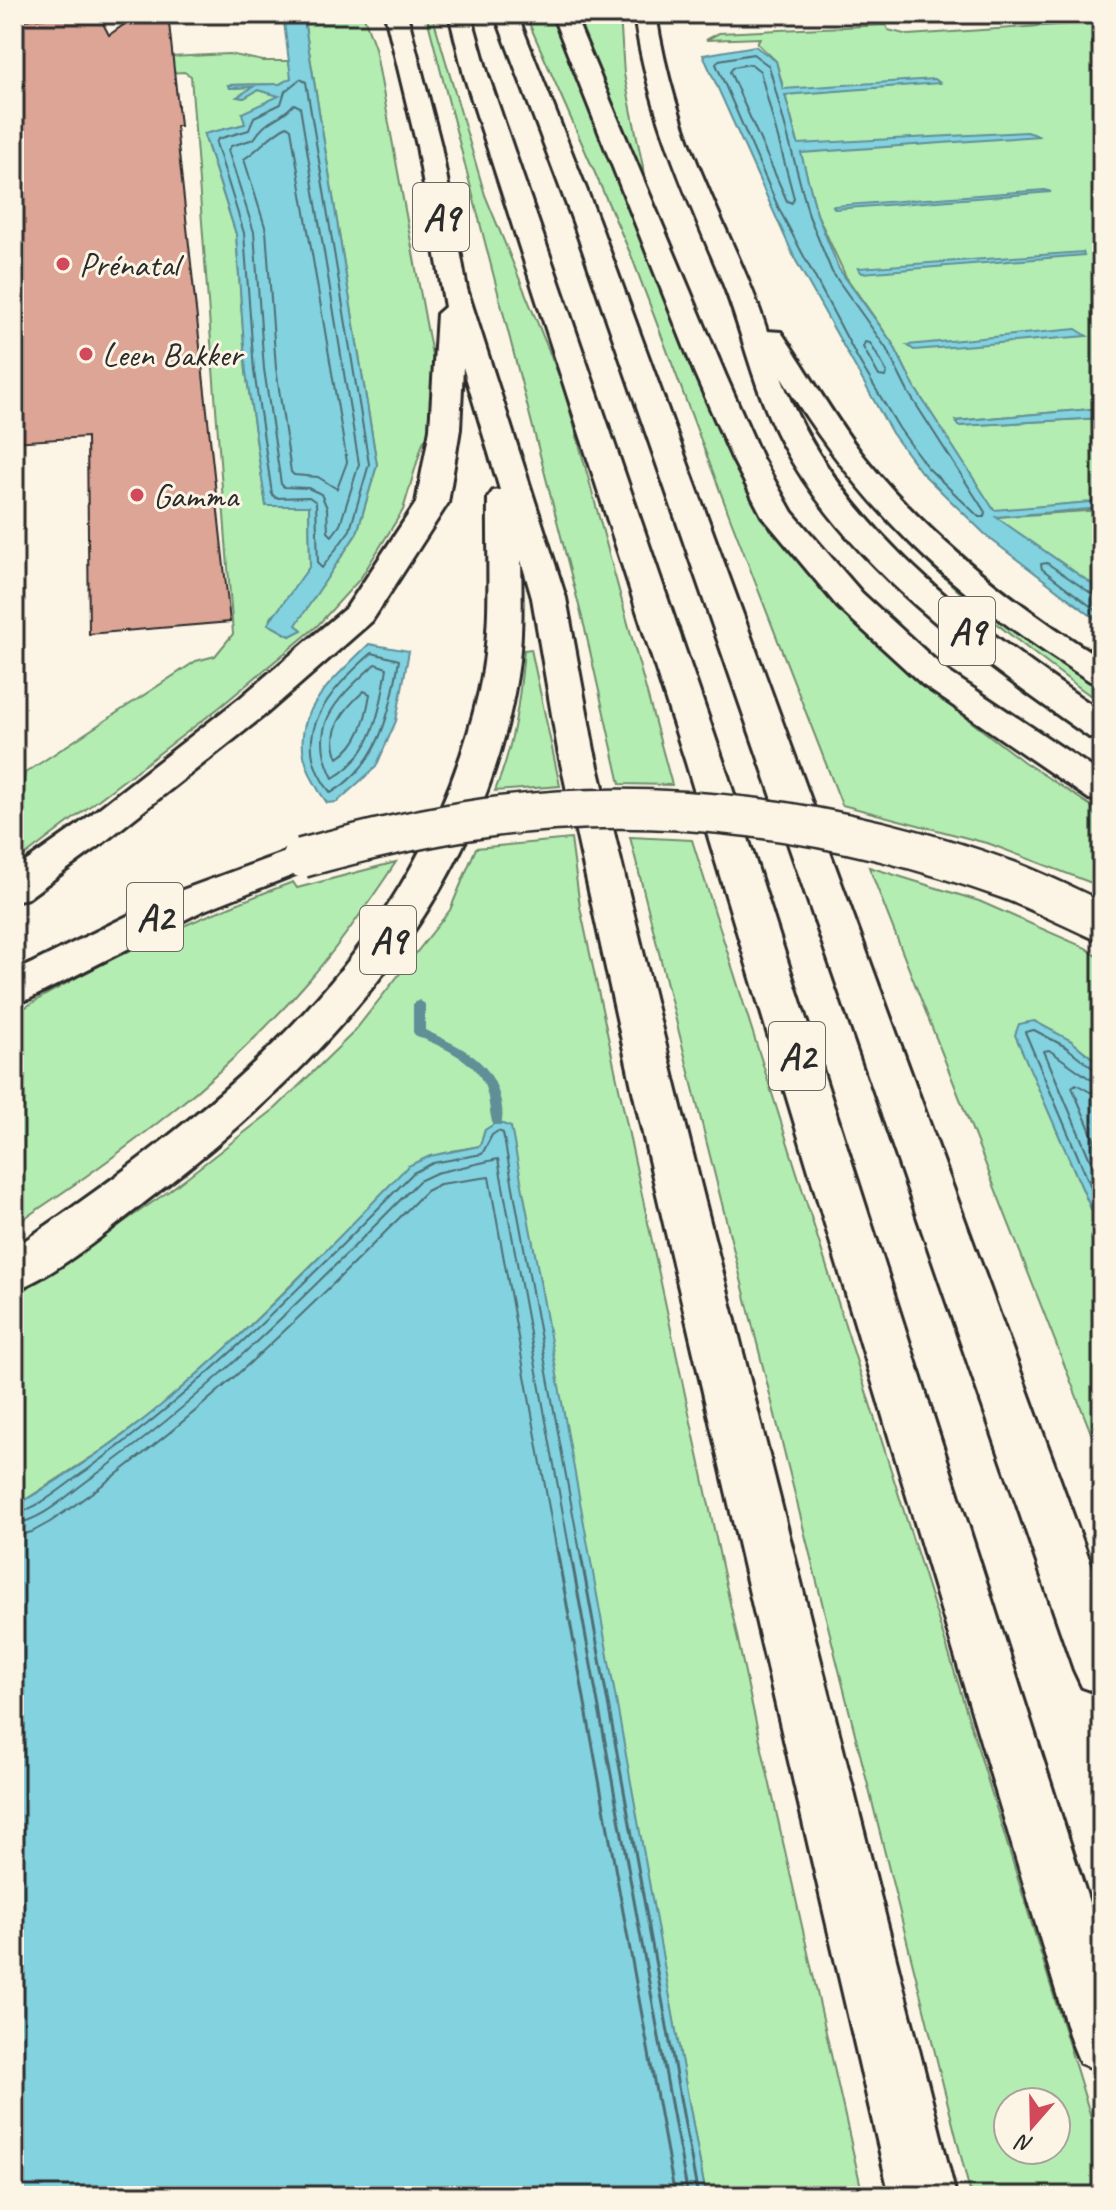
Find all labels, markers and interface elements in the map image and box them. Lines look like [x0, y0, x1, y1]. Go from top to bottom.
road number: A9 [413, 183, 469, 251]
place label: Prénatal [79, 243, 185, 286]
marker: Prénatal [54, 255, 72, 273]
place label: Leen Bakker [102, 333, 245, 376]
marker: Leen Bakker [77, 345, 95, 363]
place label: Gamma [153, 474, 240, 517]
marker: Gamma [128, 486, 146, 504]
road number: A9 [939, 597, 995, 665]
road number: A2 [127, 883, 183, 951]
road number: A9 [360, 906, 416, 974]
road number: A2 [769, 1022, 825, 1090]
north arrow [992, 2086, 1072, 2166]
text: N [1011, 2127, 1037, 2159]

